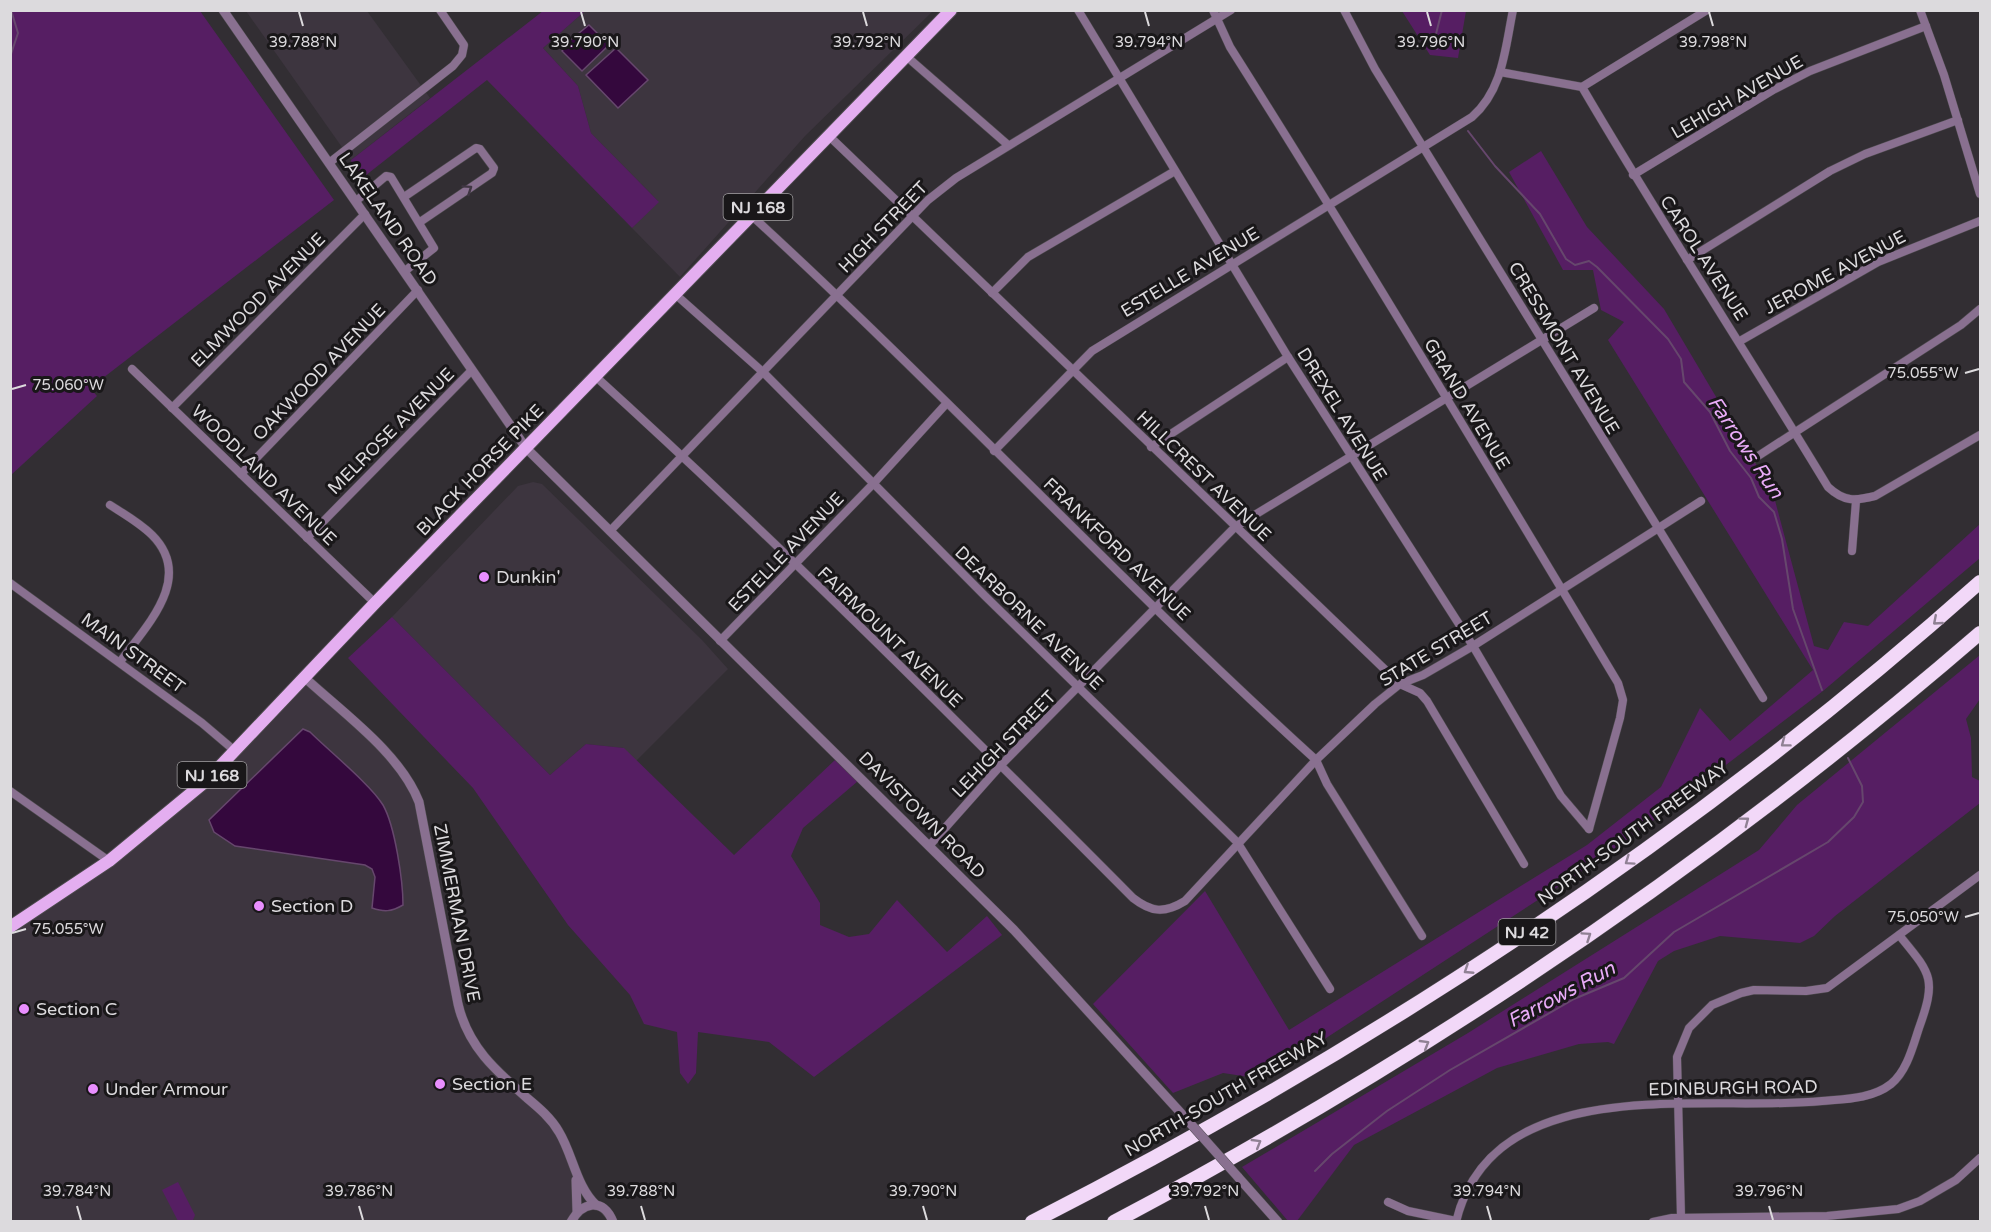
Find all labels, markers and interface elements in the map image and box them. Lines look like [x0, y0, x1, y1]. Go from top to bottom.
text: 39.788°N [269, 33, 337, 51]
text: 39.790°N [551, 33, 619, 51]
text: 39.792°N [833, 33, 901, 51]
text: 39.794°N [1115, 33, 1183, 51]
text: 39.796°N [1397, 33, 1465, 51]
text: 39.798°N [1679, 33, 1747, 51]
street label: LEHIGH AVENUE [1667, 50, 1807, 144]
street label: LAKELAND ROAD [334, 148, 442, 290]
street label: HIGH STREET [834, 177, 932, 277]
one-way arrow [462, 185, 473, 196]
street label: CAROL AVENUE [1655, 191, 1753, 325]
road number: NJ 168 [724, 194, 792, 220]
street label: ESTELLE AVENUE [1117, 222, 1263, 322]
street label: JEROME AVENUE [1760, 225, 1910, 319]
street label: ELMWOOD AVENUE [186, 228, 330, 372]
street label: CRESSMONT AVENUE [1504, 258, 1624, 438]
street label: OAKWOOD AVENUE [248, 299, 390, 445]
street label: GRAND AVENUE [1419, 335, 1515, 473]
street label: DREXEL AVENUE [1292, 343, 1392, 485]
street label: MELROSE AVENUE [323, 363, 459, 499]
text: 75.055°W [1887, 364, 1959, 382]
text: 75.060°W [32, 376, 104, 394]
water label: Farrows Run [1702, 392, 1789, 504]
street label: WOODLAND AVENUE [187, 400, 341, 550]
street label: BLACK HORSE PIKE [412, 400, 548, 540]
street label: HILLCREST AVENUE [1132, 406, 1276, 546]
street label: FRANKFORD AVENUE [1039, 473, 1195, 625]
street label: ESTELLE AVENUE [723, 488, 849, 616]
street label: DEARBORNE AVENUE [950, 541, 1108, 695]
street label: FAIRMOUNT AVENUE [813, 562, 967, 712]
place label: Dunkin' [496, 566, 561, 588]
marker: Dunkin' [477, 570, 491, 584]
street label: STATE STREET [1376, 607, 1496, 691]
street label: MAIN STREET [77, 608, 189, 698]
one-way arrow [1933, 614, 1943, 625]
street label: LEHIGH STREET [947, 686, 1061, 802]
one-way arrow [1781, 736, 1792, 747]
street label: DAVISTOWN ROAD [854, 747, 990, 883]
street label: NORTH-SOUTH FREEWAY [1533, 756, 1733, 910]
road number: NJ 168 [178, 762, 246, 788]
one-way arrow [1738, 818, 1749, 829]
street label: ZIMMERMAN DRIVE [429, 822, 485, 1004]
one-way arrow [1625, 854, 1636, 865]
place label: Section D [271, 895, 353, 917]
marker: Section D [252, 899, 266, 913]
text: 75.050°W [1887, 908, 1959, 926]
road number: NJ 42 [1498, 919, 1556, 945]
text: 75.055°W [32, 920, 104, 938]
one-way arrow [1581, 932, 1592, 943]
water label: Farrows Run [1504, 956, 1620, 1033]
one-way arrow [1464, 963, 1475, 974]
place label: Section C [36, 998, 117, 1020]
marker: Section C [17, 1002, 31, 1016]
street label: NORTH-SOUTH FREEWAY [1121, 1027, 1332, 1161]
one-way arrow [1419, 1039, 1429, 1051]
place label: Section E [452, 1073, 532, 1095]
street label: EDINBURGH ROAD [1648, 1076, 1818, 1100]
marker: Section E [433, 1077, 447, 1091]
place label: Under Armour [105, 1078, 228, 1100]
marker: Under Armour [86, 1082, 100, 1096]
one-way arrow [1251, 1139, 1261, 1150]
text: 39.784°N [43, 1182, 111, 1200]
text: 39.786°N [325, 1182, 393, 1200]
text: 39.788°N [607, 1182, 675, 1200]
text: 39.790°N [889, 1182, 957, 1200]
text: 39.792°N [1171, 1182, 1239, 1200]
text: 39.794°N [1453, 1182, 1521, 1200]
text: 39.796°N [1735, 1182, 1803, 1200]

